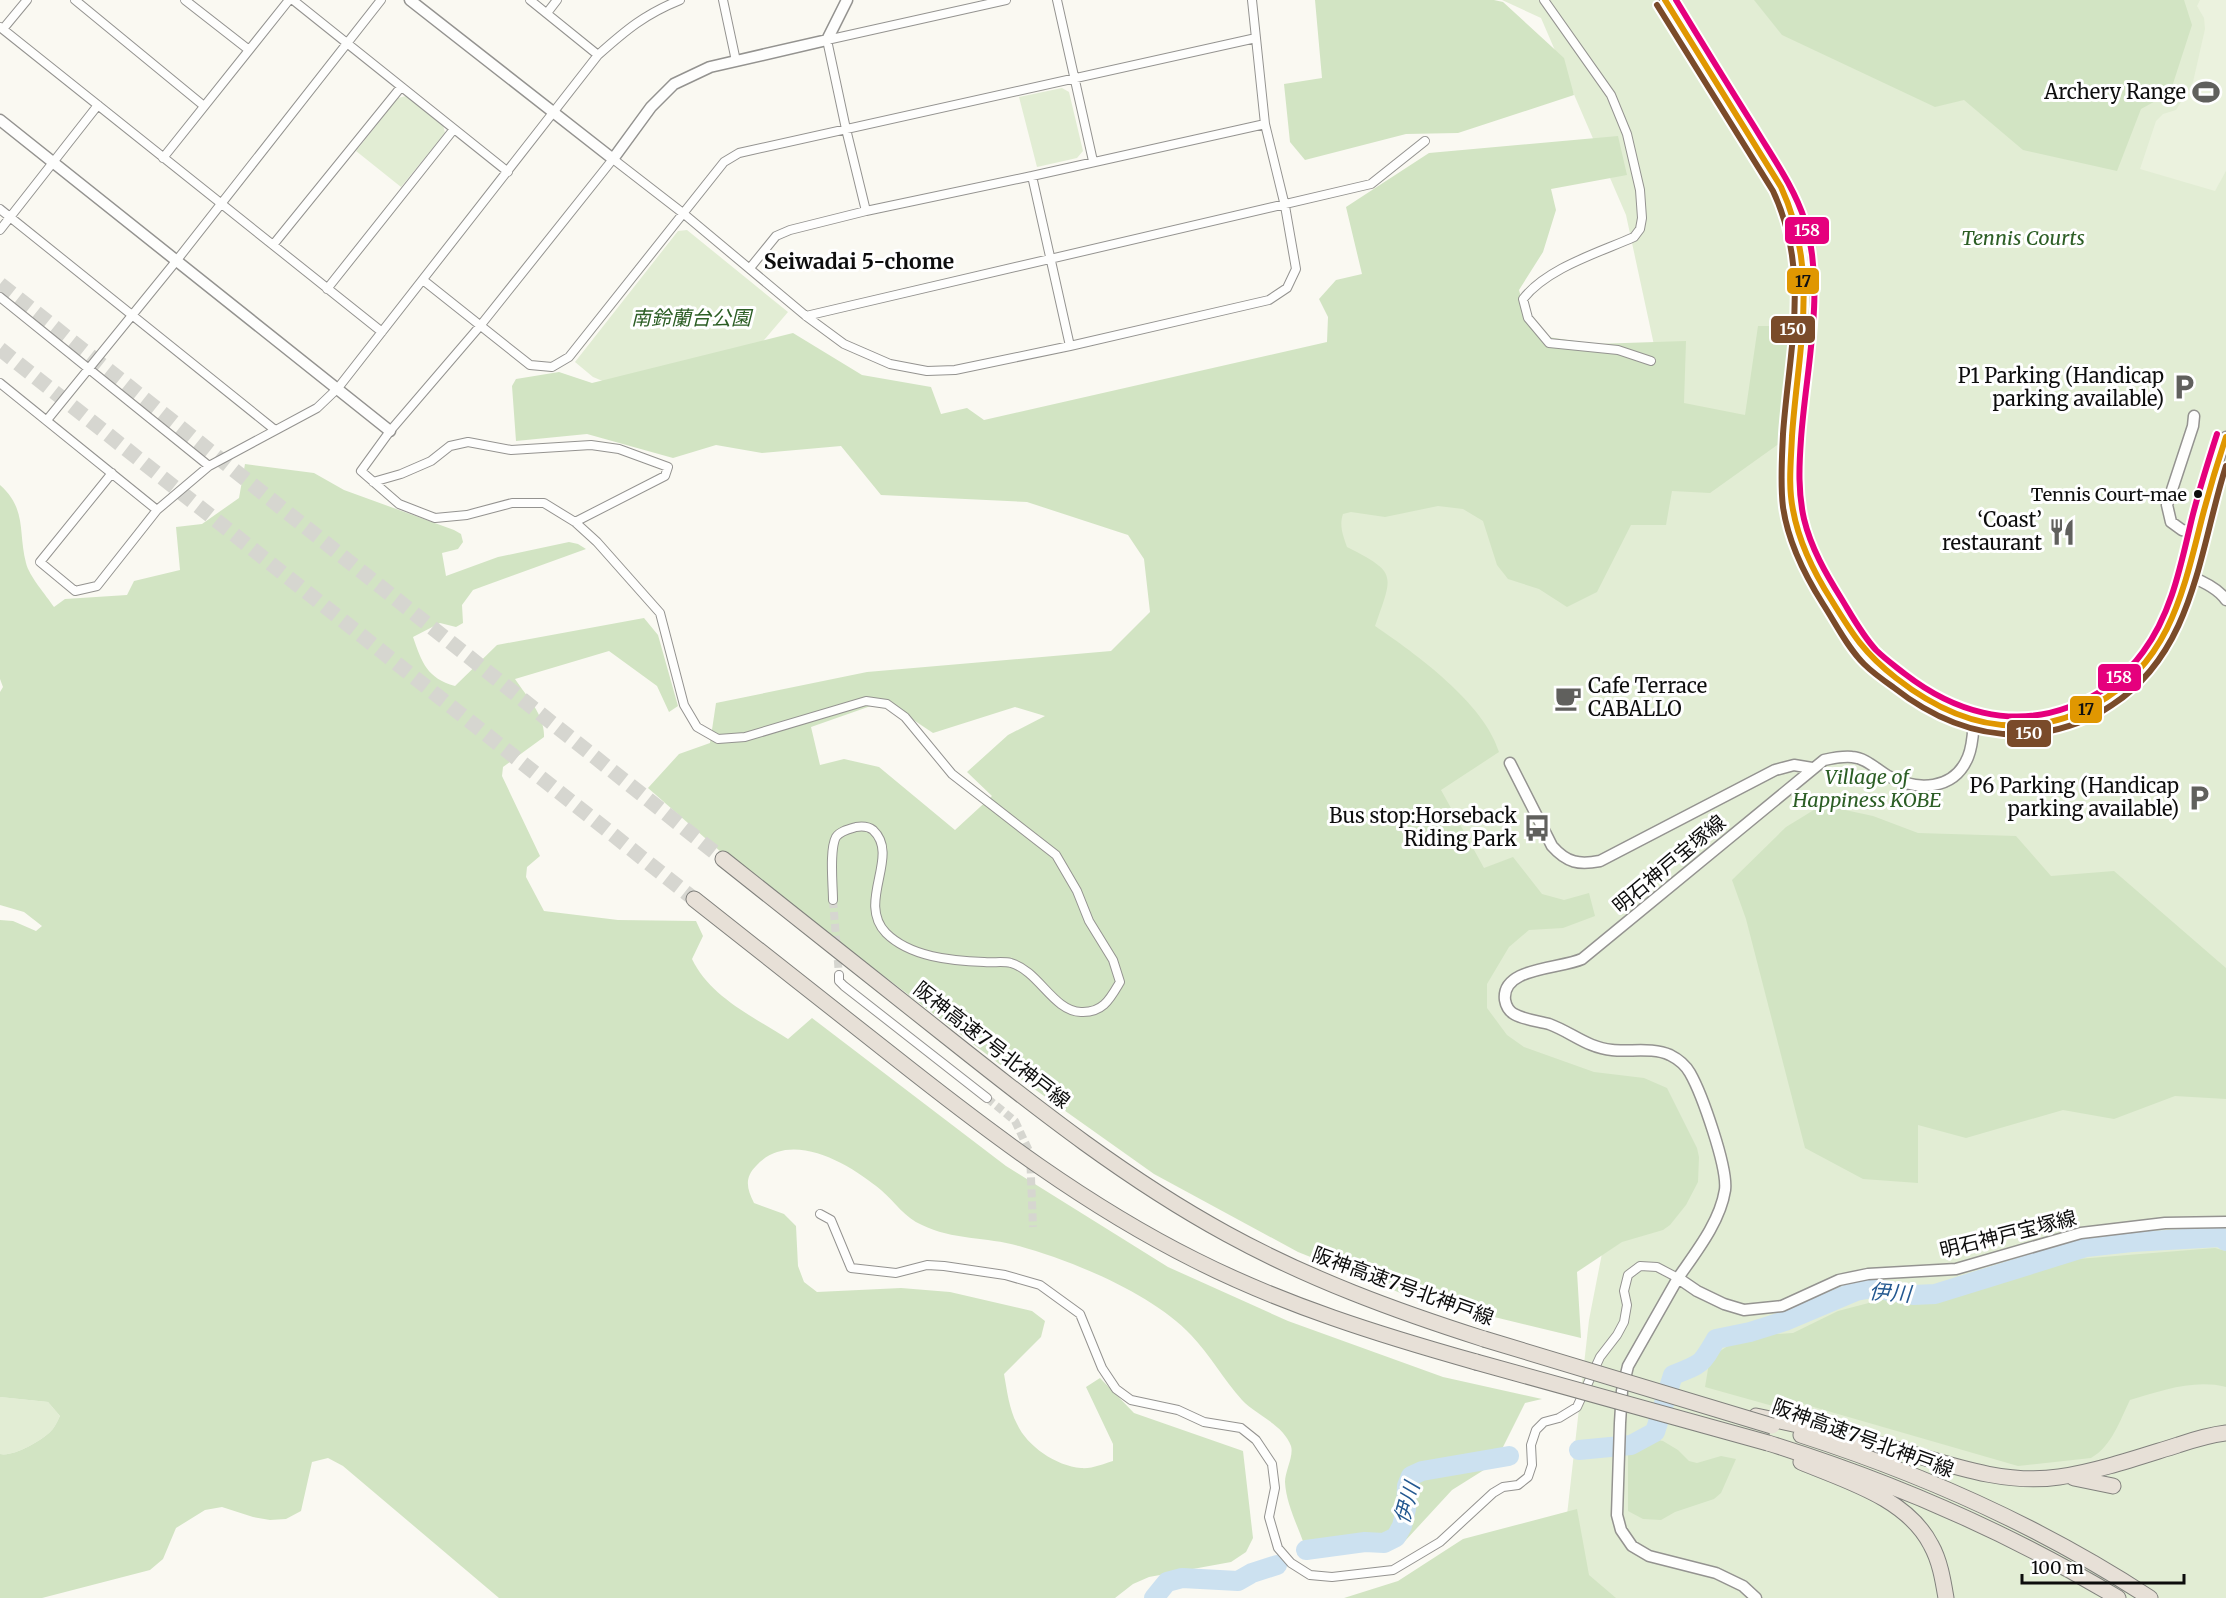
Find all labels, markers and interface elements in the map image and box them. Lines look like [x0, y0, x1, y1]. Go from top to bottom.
sports icon: Archery Range [2191, 77, 2221, 107]
place label: Archery Range [2043, 79, 2186, 104]
line badge: 158 [1784, 216, 1830, 245]
text: 158 [1794, 220, 1820, 240]
park label: Tennis Courts [1961, 225, 2085, 250]
district label: Seiwadai 5-chome [764, 248, 954, 275]
line badge: 17 [1786, 267, 1820, 295]
text: 17 [1795, 271, 1811, 291]
park label: 南鈴蘭台公園 [631, 305, 754, 330]
line badge: 150 [1770, 315, 1816, 344]
text: 150 [1780, 319, 1806, 339]
place label: P1 Parking (Handicap parking available) [1958, 363, 2164, 411]
parking icon: P1 Parking (Handicap parking available) [2169, 372, 2199, 402]
place label: Tennis Court-mae [2031, 483, 2187, 506]
marker: Tennis Court-mae [2192, 488, 2204, 500]
place label: ‘Coast’ restaurant [1942, 507, 2042, 555]
restaurant icon: ‘Coast’ restaurant [2047, 517, 2077, 547]
line badge: 158 [2097, 663, 2142, 692]
text: 158 [2106, 667, 2132, 687]
place label: Cafe Terrace CABALLO [1588, 673, 1707, 721]
cafe icon: Cafe Terrace CABALLO [1553, 683, 1583, 713]
line badge: 17 [2069, 695, 2103, 724]
text: 17 [2078, 699, 2094, 719]
line badge: 150 [2006, 719, 2052, 748]
text: 150 [2016, 723, 2042, 743]
park label: Village of Happiness KOBE [1792, 764, 1941, 812]
place label: P6 Parking (Handicap parking available) [1970, 773, 2179, 821]
parking icon: P6 Parking (Handicap parking available) [2184, 783, 2214, 813]
place label: Bus stop:Horseback Riding Park [1329, 803, 1517, 851]
street label: 明石神戸宝塚線 [1607, 809, 1730, 918]
bus stop icon: Bus stop:Horseback Riding Park [1522, 813, 1552, 843]
street label: 阪神高速7号北神戸線 [909, 976, 1075, 1113]
street label: 明石神戸宝塚線 [1937, 1204, 2079, 1263]
street label: 阪神高速7号北神戸線 [1309, 1241, 1497, 1330]
water label: 伊川 [1868, 1278, 1914, 1308]
street label: 阪神高速7号北神戸線 [1769, 1393, 1957, 1482]
water label: 伊川 [1388, 1477, 1426, 1527]
scale bar [2022, 1547, 2184, 1585]
text: 100 m [2031, 1556, 2084, 1579]

